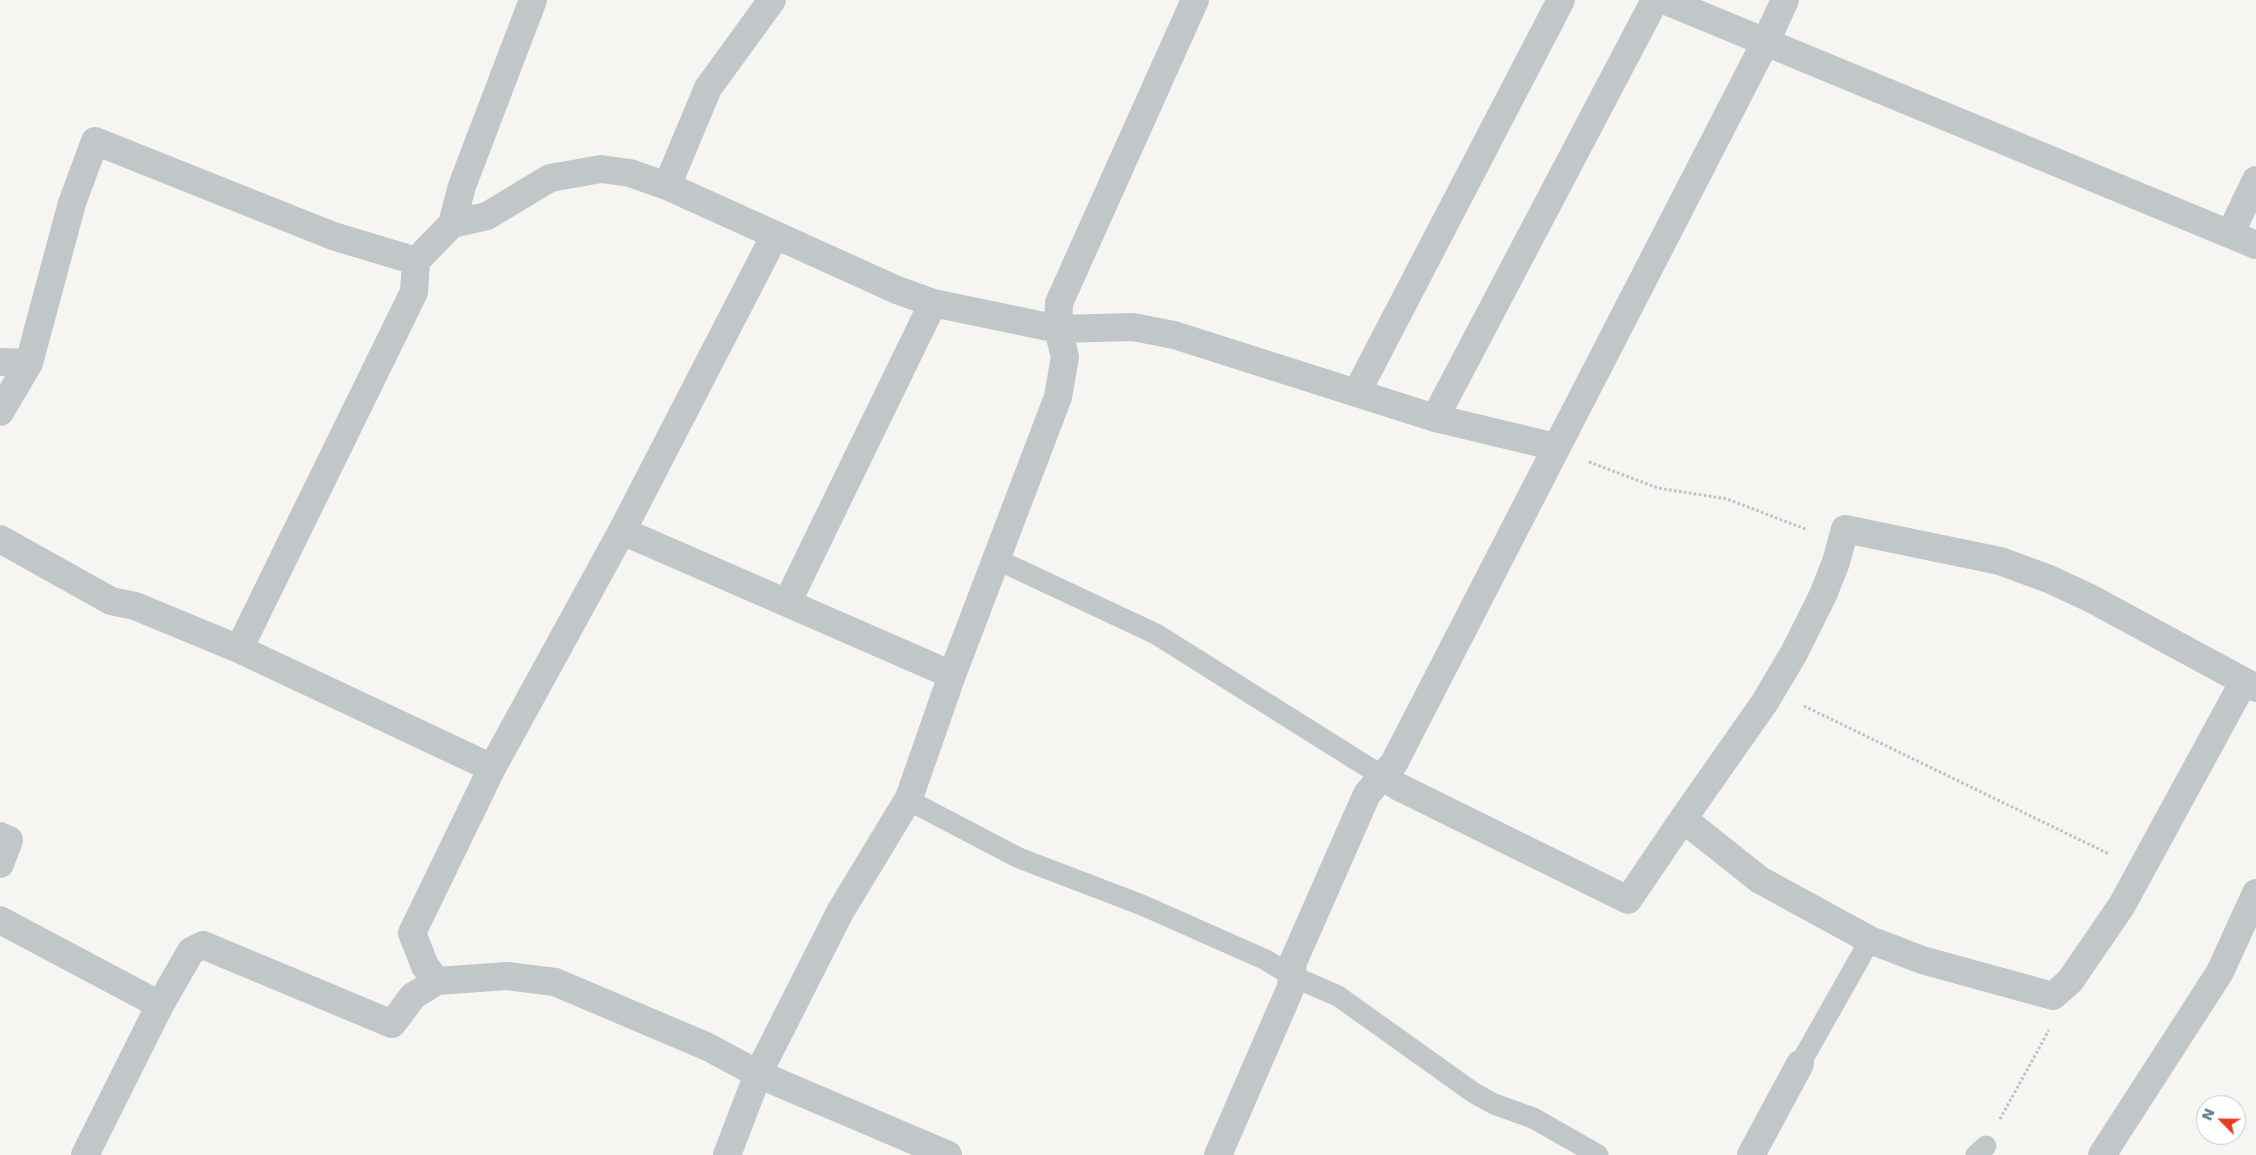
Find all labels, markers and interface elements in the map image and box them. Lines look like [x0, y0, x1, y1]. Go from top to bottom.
north arrow [2196, 1095, 2246, 1145]
text: N [2198, 1106, 2218, 1123]

